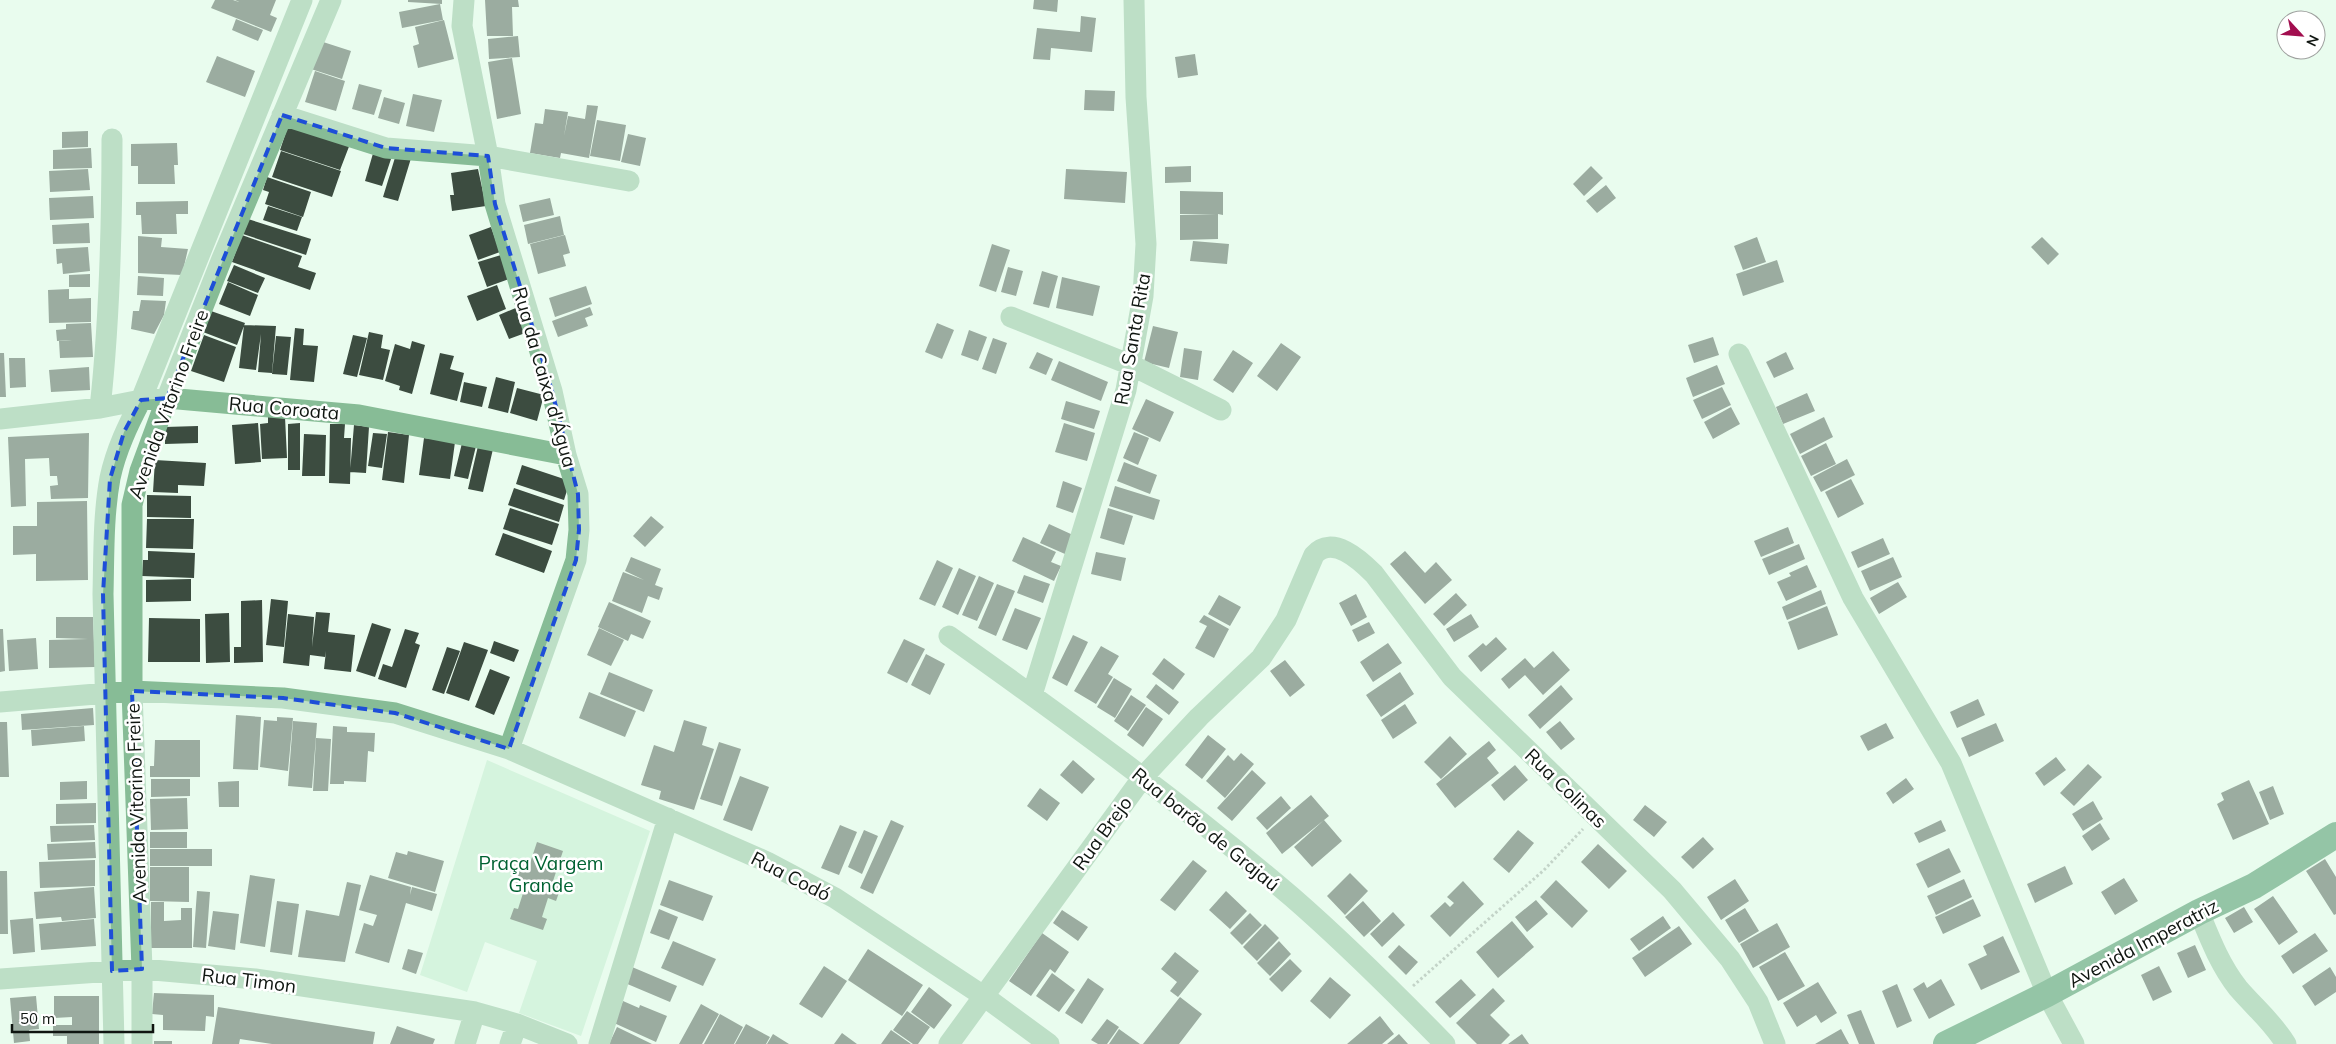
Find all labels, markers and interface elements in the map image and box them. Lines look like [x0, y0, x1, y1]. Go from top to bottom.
north arrow [2276, 10, 2326, 60]
text: N [2302, 32, 2323, 49]
street label: Rua Santa Rita [1109, 271, 1155, 407]
street label: Rua da Caixa d'Água [508, 284, 582, 470]
street label: Avenida Vitorino Freire [123, 306, 213, 502]
street label: Rua Coroata [228, 391, 340, 425]
street label: Avenida Vitorino Freire [121, 703, 151, 903]
street label: Rua Colinas [1520, 743, 1612, 833]
street label: Rua barão de Grajaú [1127, 762, 1285, 896]
street label: Rua Brejo [1067, 791, 1137, 875]
street label: Rua Codó [747, 846, 835, 906]
park label: Praça Vargem Grande [479, 851, 603, 897]
street label: Avenida Imperatriz [2064, 893, 2222, 993]
street label: Rua Timon [200, 962, 298, 998]
scale bar [12, 1002, 154, 1034]
text: 50 m [20, 1009, 55, 1028]

